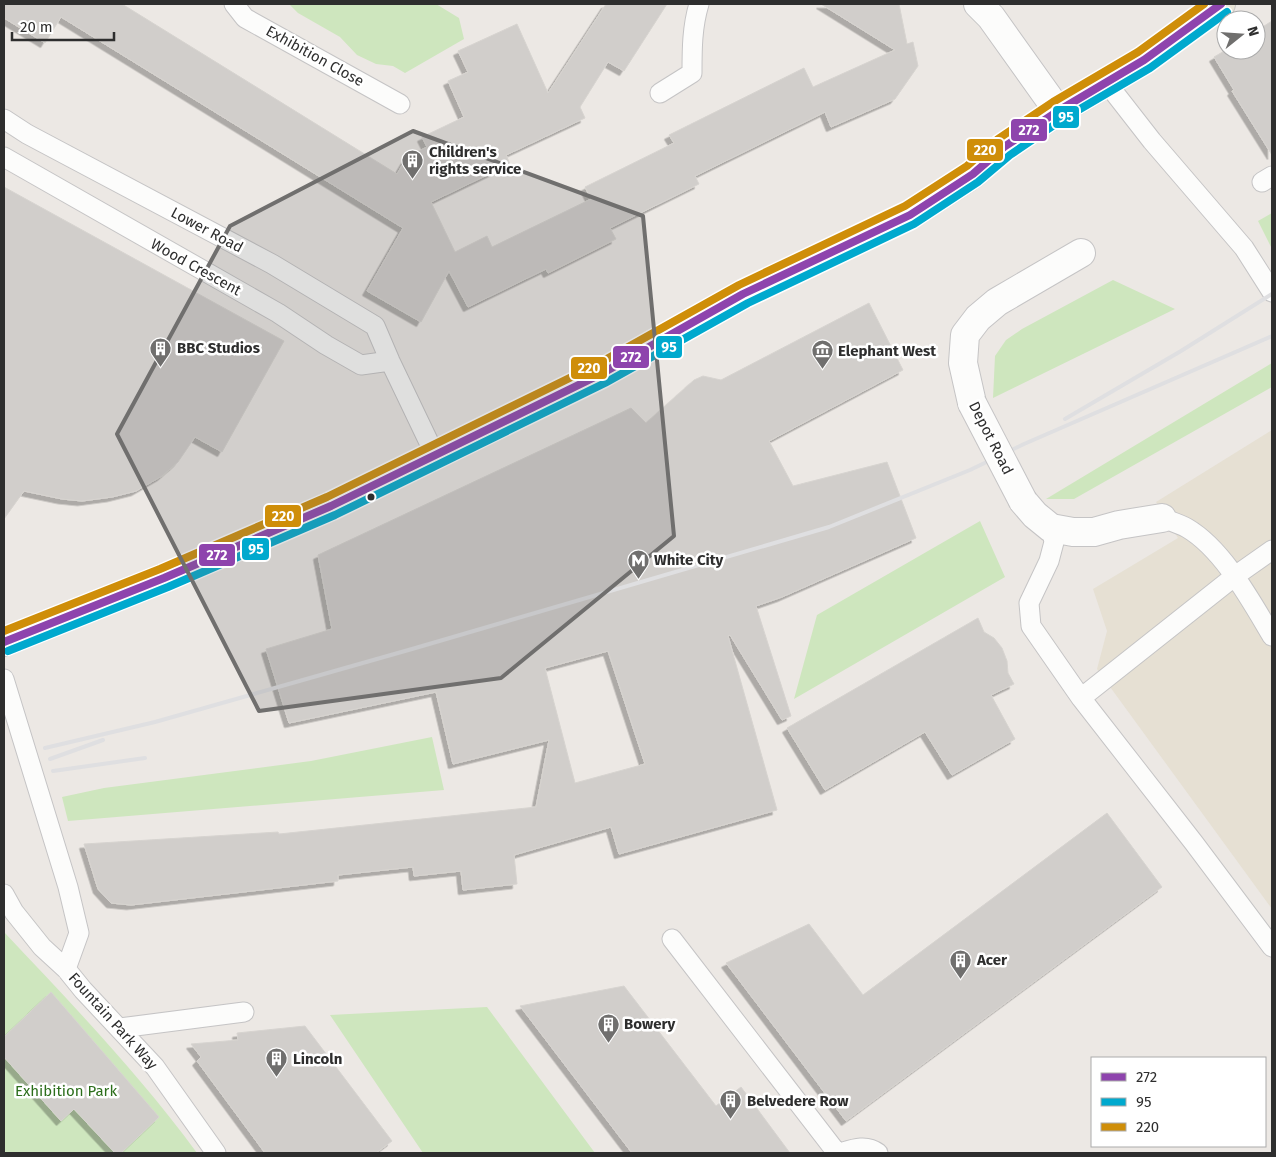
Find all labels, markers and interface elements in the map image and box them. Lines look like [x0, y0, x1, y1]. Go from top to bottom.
scale bar [12, 10, 115, 42]
north arrow [1216, 10, 1266, 60]
text: 20 m [20, 18, 53, 36]
street label: Exhibition Close [263, 22, 367, 90]
text: N [1243, 24, 1262, 38]
line badge: 95 [1052, 105, 1080, 129]
text: 95 [1058, 109, 1074, 126]
line badge: 272 [1010, 118, 1048, 142]
text: 272 [1019, 122, 1039, 139]
line badge: 220 [966, 138, 1004, 162]
text: 220 [974, 142, 996, 159]
place label: Children's rights service [429, 143, 521, 178]
building icon: Children's rights service [401, 149, 425, 180]
street label: Lower Road [168, 203, 246, 257]
street label: Wood Crescent [148, 235, 245, 300]
line badge: 95 [655, 335, 683, 359]
building icon: BBC Studios [149, 336, 173, 367]
place label: BBC Studios [177, 339, 260, 357]
text: 95 [661, 339, 677, 356]
museum icon: Elephant West [810, 339, 834, 370]
place label: Elephant West [838, 342, 936, 360]
line badge: 272 [612, 345, 650, 369]
text: 272 [621, 349, 641, 366]
line badge: 220 [570, 356, 608, 380]
text: 220 [578, 360, 600, 377]
street label: Depot Road [965, 398, 1017, 478]
unlabelled marker [366, 492, 376, 502]
line badge: 220 [264, 504, 302, 528]
text: 220 [272, 508, 294, 525]
line badge: 95 [241, 537, 270, 561]
text: 95 [248, 541, 264, 558]
line badge: 272 [198, 543, 236, 567]
text: 272 [207, 547, 227, 564]
metro station icon: White City [626, 548, 650, 579]
place label: White City [654, 551, 724, 569]
building icon: Acer [949, 948, 973, 979]
place label: Acer [976, 951, 1008, 969]
street label: Fountain Park Way [65, 969, 162, 1074]
building icon: Bowery [596, 1012, 620, 1043]
place label: Bowery [624, 1015, 676, 1033]
building icon: Lincoln [265, 1047, 289, 1078]
place label: Lincoln [293, 1050, 342, 1068]
legend [1091, 1057, 1266, 1147]
text: 272 [1136, 1068, 1157, 1086]
park label: Exhibition Park [15, 1082, 117, 1100]
building icon: Belvedere Row [719, 1089, 743, 1120]
place label: Belvedere Row [747, 1092, 849, 1110]
text: 95 [1136, 1093, 1151, 1111]
text: 220 [1136, 1118, 1159, 1136]

